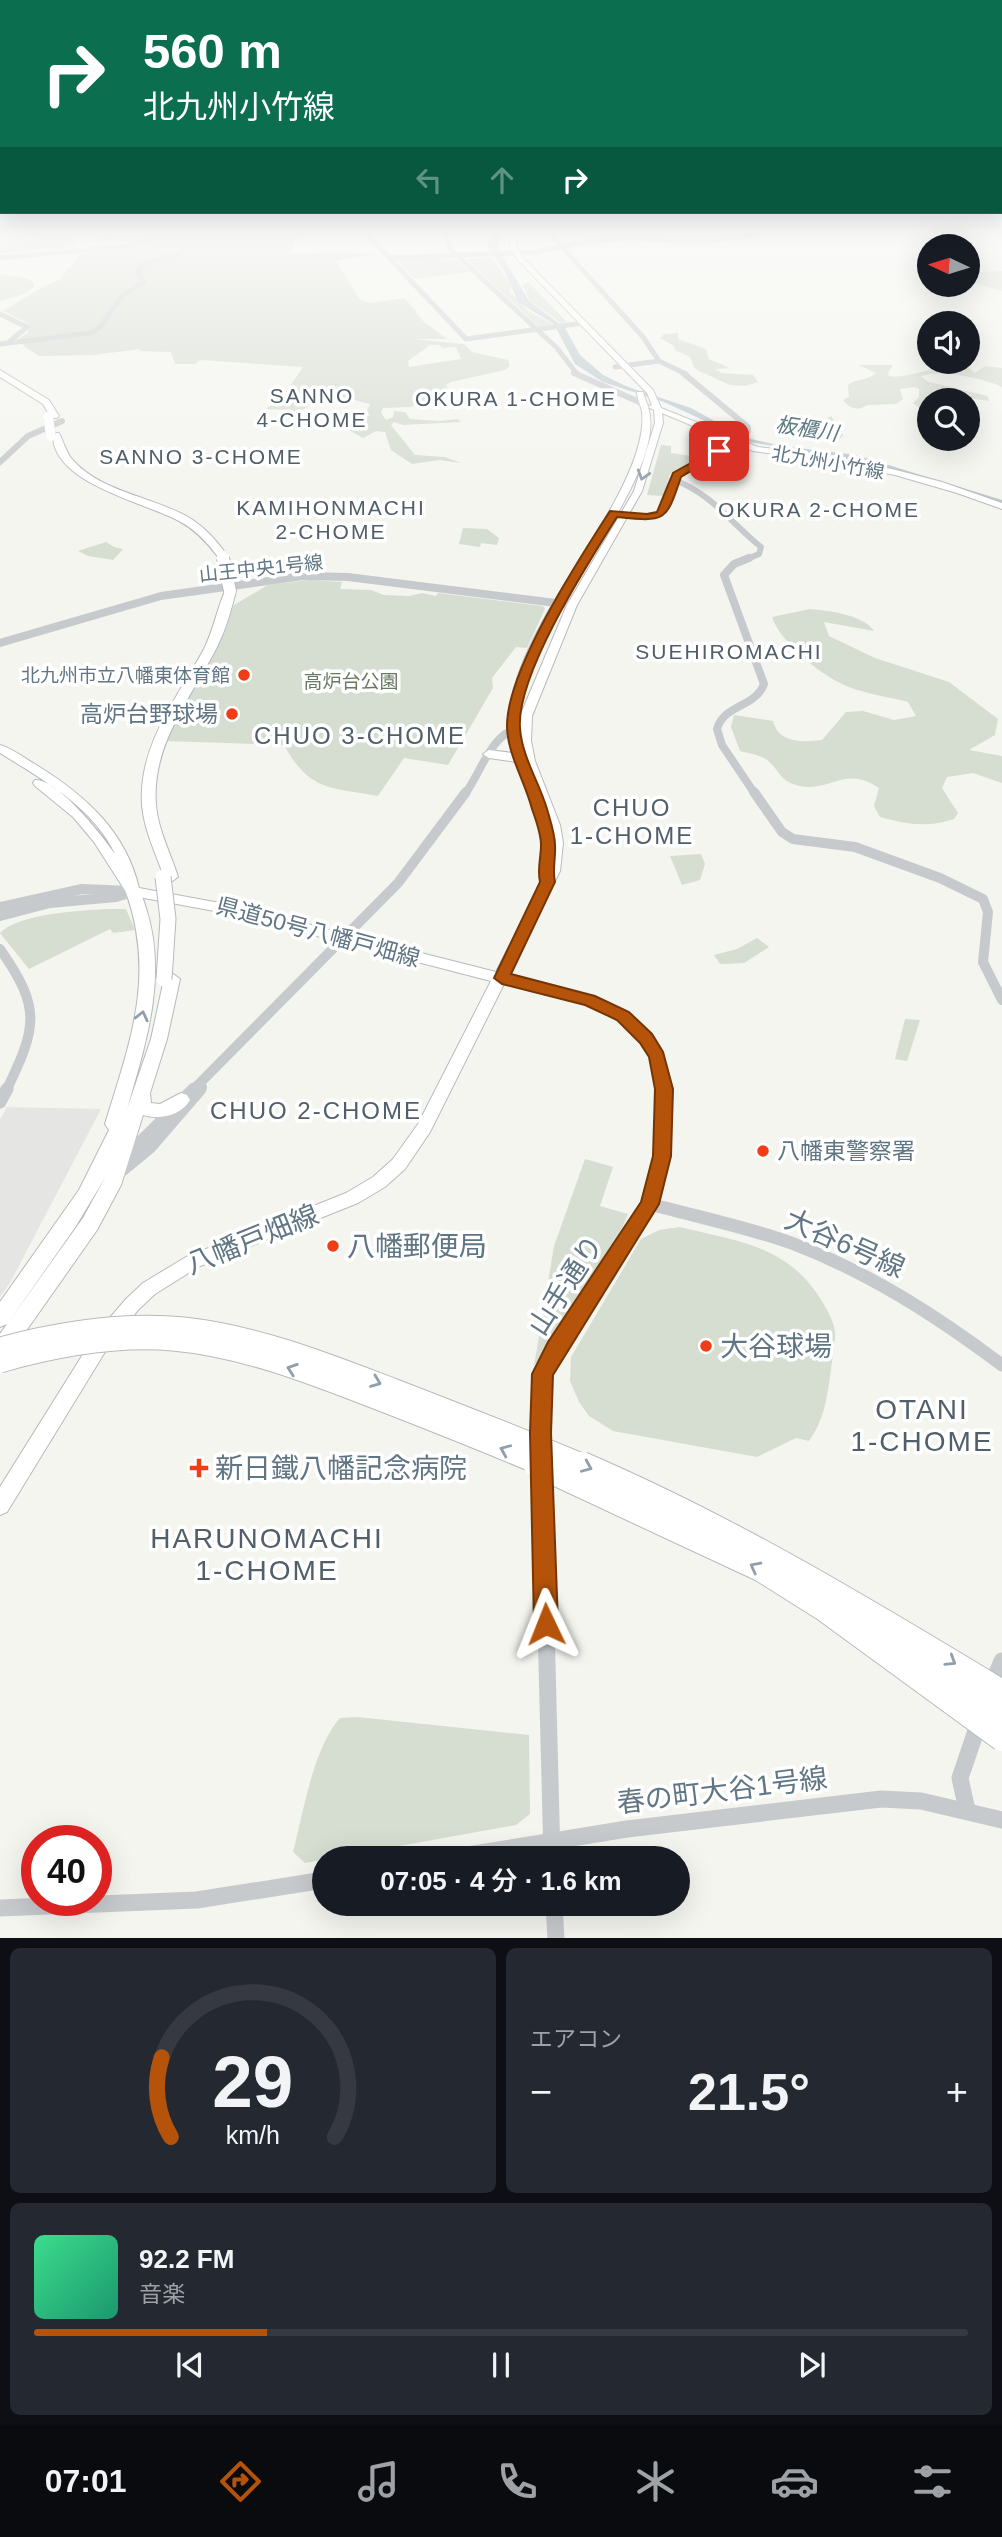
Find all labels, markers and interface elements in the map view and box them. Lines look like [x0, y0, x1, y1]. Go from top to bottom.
text: 560 m [143, 24, 282, 78]
icon: right [28, 28, 119, 119]
text: 北九州小竹線 [143, 89, 335, 125]
icon: left [410, 161, 448, 199]
icon: ahead [483, 161, 521, 199]
icon: right [556, 161, 594, 199]
north arrow [917, 234, 980, 298]
map controls [917, 234, 980, 451]
button: sound [917, 311, 980, 374]
district label: SANNO 4-CHOME [257, 384, 367, 431]
district label: OKURA 1-CHOME [415, 387, 617, 410]
button: search [917, 388, 980, 451]
water label: 板櫃川 [774, 412, 842, 445]
pin [689, 421, 749, 481]
icon: arrive [700, 432, 738, 470]
street label: 北九州小竹線 [770, 442, 886, 483]
district label: SANNO 3-CHOME [99, 445, 303, 468]
one-way arrow [637, 468, 652, 480]
district label: KAMIHONMACHI 2-CHOME [236, 496, 426, 543]
district label: OKURA 2-CHOME [718, 498, 920, 521]
street label: 山王中央1号線 [198, 552, 324, 585]
district label: SUEHIROMACHI [635, 640, 823, 663]
place label: 北九州市立八幡東体育館 [21, 665, 230, 686]
marker: 北九州市立八幡東体育館 [236, 667, 252, 683]
park label: 高炉台公園 [303, 671, 399, 692]
place label: 高炉台野球場 [80, 701, 218, 727]
marker: 高炉台野球場 [224, 706, 240, 722]
district label: CHUO 3-CHOME [254, 722, 466, 749]
district label: CHUO 1-CHOME [570, 794, 694, 849]
street label: 県道50号八幡戸畑線 [213, 892, 423, 972]
one-way arrow [133, 1010, 148, 1022]
district label: CHUO 2-CHOME [210, 1097, 422, 1124]
place label: 八幡東警察署 [777, 1138, 915, 1164]
marker: 八幡東警察署 [755, 1143, 771, 1159]
street label: 八幡戸畑線 [181, 1199, 323, 1280]
street label: 大谷6号線 [780, 1203, 909, 1284]
street label: 山手通り [522, 1230, 609, 1341]
place label: 八幡郵便局 [347, 1231, 487, 1262]
marker: 八幡郵便局 [325, 1238, 341, 1254]
place label: 大谷球場 [720, 1331, 832, 1362]
marker: 大谷球場 [698, 1338, 714, 1354]
one-way arrow [287, 1363, 299, 1377]
one-way arrow [370, 1373, 382, 1387]
district label: OTANI 1-CHOME [850, 1394, 994, 1457]
one-way arrow [499, 1445, 511, 1459]
place label: 新日鐵八幡記念病院 [215, 1453, 467, 1484]
marker: 新日鐵八幡記念病院 [189, 1458, 209, 1478]
one-way arrow [580, 1459, 592, 1473]
district label: HARUNOMACHI 1-CHOME [150, 1523, 384, 1586]
one-way arrow [750, 1562, 762, 1575]
position arrow [509, 1587, 583, 1661]
one-way arrow [943, 1652, 956, 1665]
street label: 春の町大谷1号線 [615, 1762, 829, 1819]
speed limit sign: 40 [21, 1825, 112, 1916]
text: 07:05 · 4 分 · 1.6 km [380, 1866, 622, 1896]
text: エアコン [530, 2026, 622, 2052]
text: 29 [213, 2041, 293, 2122]
text: 21.5° [688, 2063, 810, 2121]
text: − [530, 2071, 552, 2113]
text: + [946, 2071, 968, 2113]
text: km/h [226, 2120, 280, 2148]
text: 92.2 FM [139, 2244, 234, 2274]
text: 音楽 [139, 2281, 185, 2307]
icon: previous [171, 2346, 209, 2384]
icon: pause [482, 2346, 520, 2384]
icon: next [793, 2346, 831, 2384]
icon: directions [216, 2457, 265, 2506]
icon: music [354, 2457, 403, 2506]
icon: phone [493, 2457, 542, 2506]
icon: climate [631, 2457, 680, 2506]
icon: car [770, 2457, 819, 2506]
icon: filters [908, 2457, 957, 2506]
text: 07:01 [45, 2463, 127, 2499]

